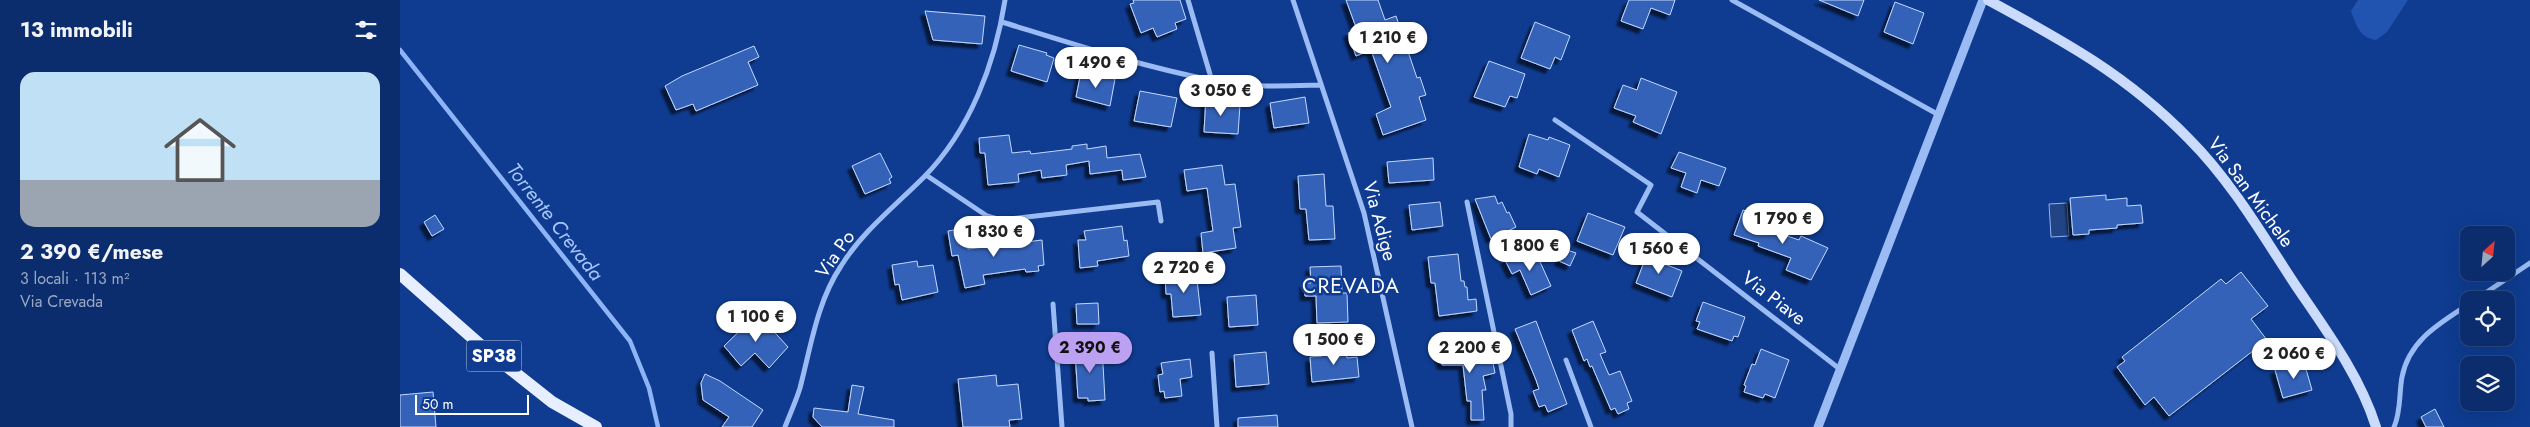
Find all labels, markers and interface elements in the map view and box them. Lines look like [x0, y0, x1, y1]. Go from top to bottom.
text: 13 immobili [20, 15, 133, 45]
icon: filters [352, 16, 380, 44]
pin: 1 210 € [1342, 22, 1434, 64]
text: 1 210 € [1359, 26, 1417, 49]
pin: 1 490 € [1050, 46, 1142, 89]
text: 1 490 € [1066, 51, 1126, 74]
pin: 3 050 € [1175, 74, 1267, 117]
text: 3 050 € [1190, 79, 1252, 102]
icon: home [155, 105, 245, 195]
street label: Via San Michele [2202, 131, 2301, 253]
water label: Torrente Crevada [500, 157, 610, 287]
street label: Via Adige [1356, 178, 1404, 264]
pin: 1 790 € [1737, 202, 1829, 245]
text: 1 790 € [1753, 207, 1813, 230]
pin: 1 830 € [948, 216, 1040, 258]
text: 1 830 € [965, 220, 1023, 243]
street label: Via Po [809, 225, 861, 283]
north arrow [2460, 226, 2515, 281]
map controls [2460, 226, 2515, 411]
pin: 1 800 € [1484, 230, 1576, 272]
pin: 1 560 € [1613, 232, 1705, 275]
text: 1 800 € [1500, 234, 1560, 257]
text: 2 390 €/mese [20, 237, 163, 267]
text: 1 560 € [1629, 237, 1689, 260]
pin: 2 720 € [1138, 252, 1230, 294]
text: 2 720 € [1153, 256, 1215, 279]
street label: Via Piave [1736, 264, 1812, 332]
text: 3 locali · 113 m² [20, 267, 130, 290]
district label: CREVADA [1302, 271, 1400, 301]
text: Via Crevada [20, 290, 103, 313]
button: locate [2460, 291, 2515, 346]
pin: 1 100 € [710, 300, 802, 343]
text: 1 100 € [727, 305, 785, 328]
pin: 1 500 € [1288, 324, 1380, 366]
text: 1 500 € [1304, 328, 1364, 351]
pin: 2 390 € [1044, 332, 1136, 374]
pin: 2 200 € [1424, 332, 1516, 374]
text: 2 390 € [1059, 336, 1121, 359]
text: 2 200 € [1439, 336, 1501, 359]
pin: 2 060 € [2248, 338, 2340, 380]
road number: SP38 [466, 341, 522, 372]
text: 2 060 € [2263, 342, 2325, 365]
button: layers [2460, 356, 2515, 411]
scale bar [415, 392, 529, 415]
text: 50 m [422, 394, 453, 414]

